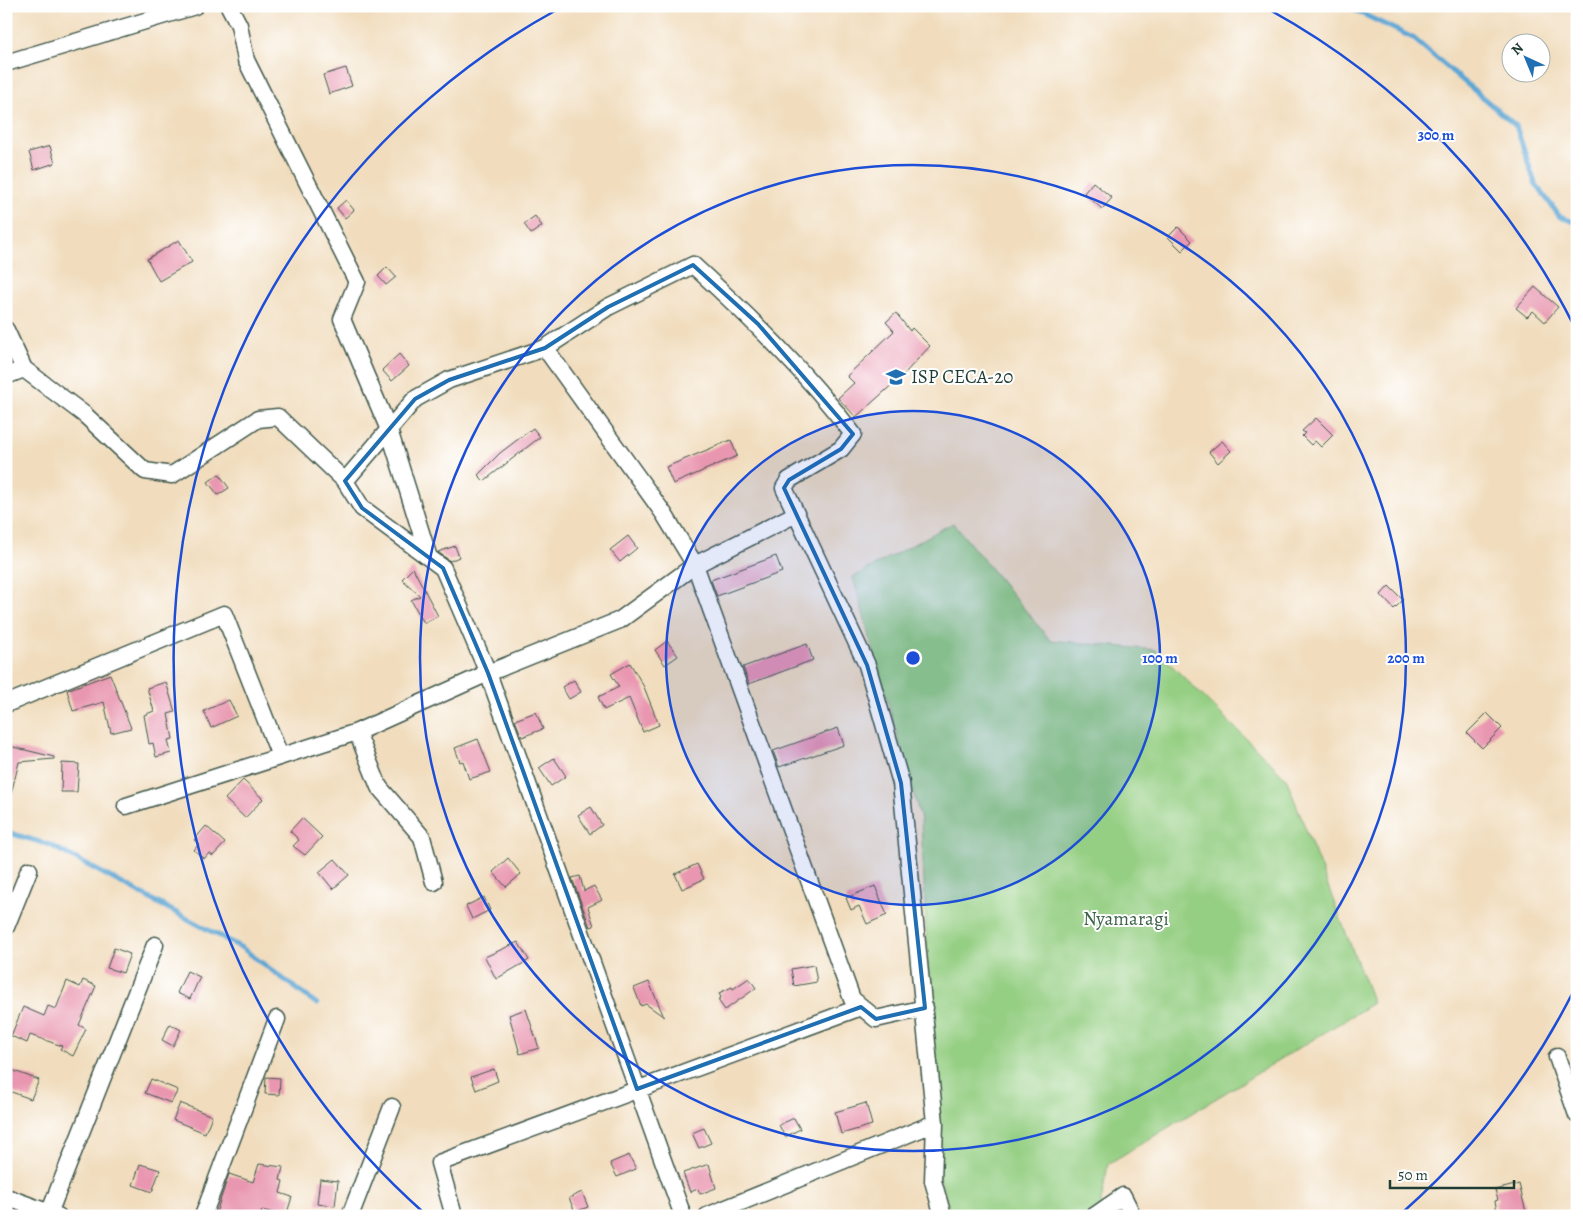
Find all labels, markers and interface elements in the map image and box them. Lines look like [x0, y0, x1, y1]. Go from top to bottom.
north arrow [1500, 32, 1550, 82]
text: N [1507, 39, 1528, 59]
text: 300 m [1418, 125, 1455, 145]
place label: ISP CECA-20 [911, 364, 1013, 390]
school or university icon: ISP CECA-20 [885, 366, 907, 388]
text: 100 m [1142, 648, 1178, 668]
text: 200 m [1387, 648, 1425, 668]
centre of rings [904, 649, 922, 667]
park label: Nyamaragi [1083, 906, 1169, 932]
scale bar [1390, 1157, 1514, 1189]
text: 50 m [1398, 1165, 1428, 1185]

